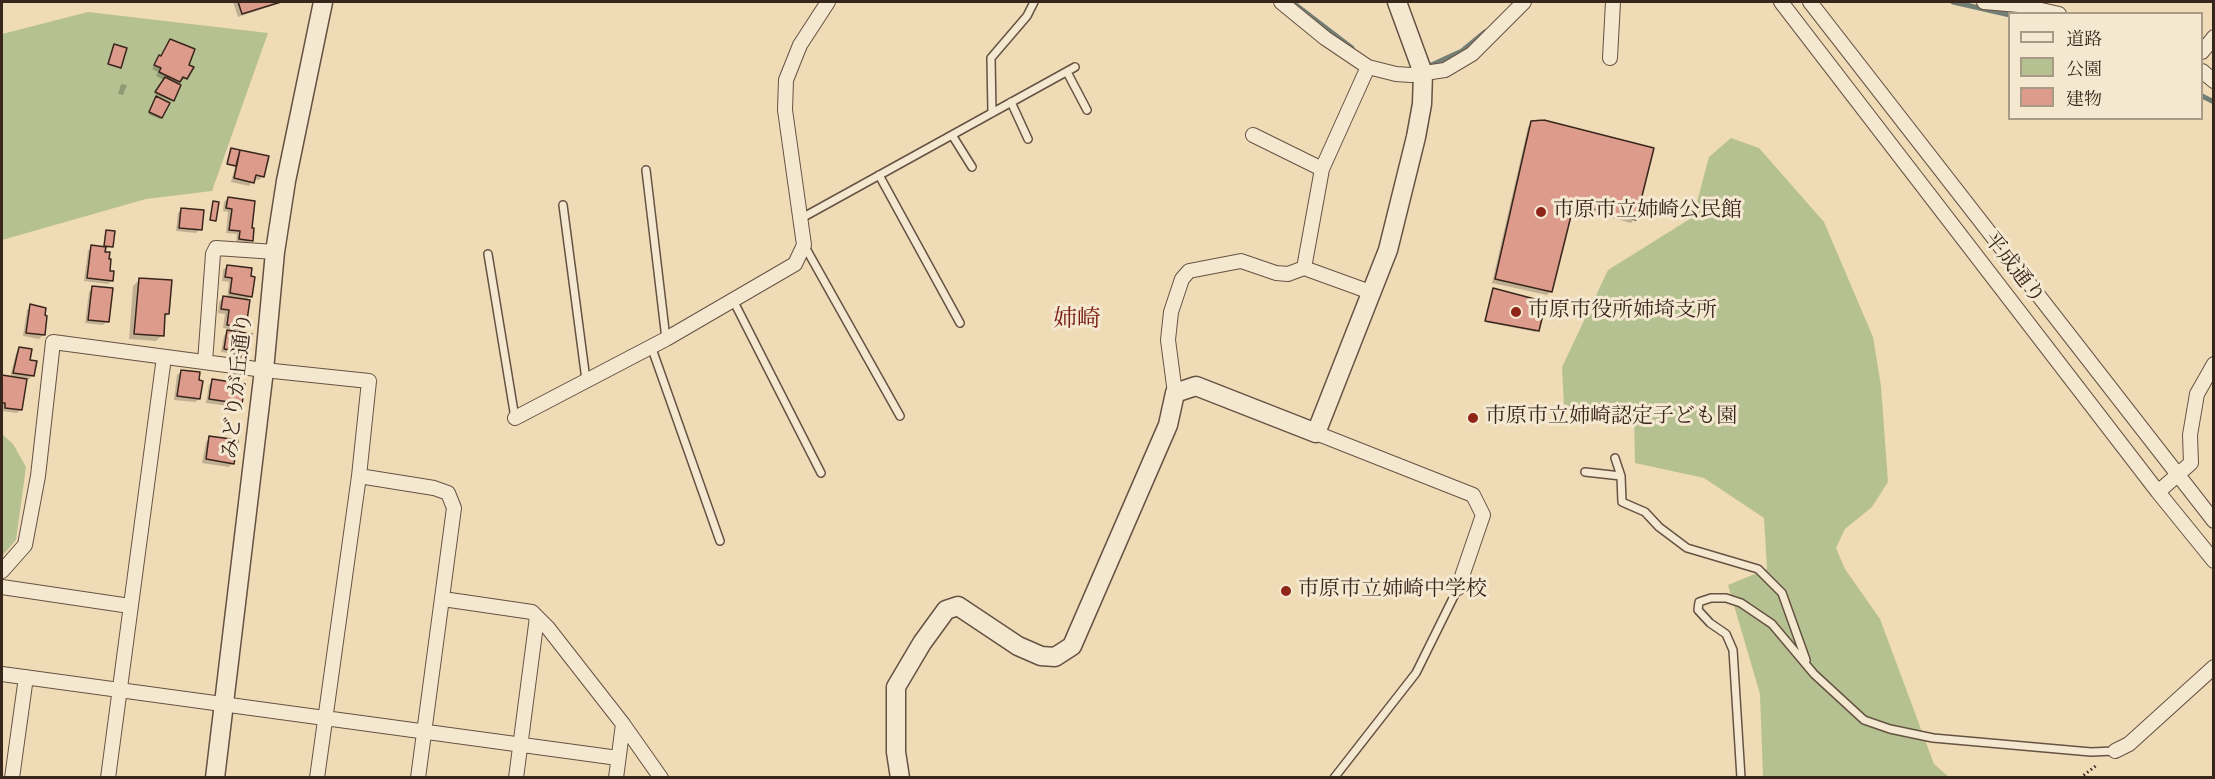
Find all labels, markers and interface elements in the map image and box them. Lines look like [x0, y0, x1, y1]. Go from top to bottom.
legend [2008, 12, 2203, 120]
text: 道路 [2066, 29, 2102, 51]
text: 公園 [2066, 59, 2102, 81]
text: 建物 [2066, 89, 2102, 111]
place label: 市原市立姉崎公民館 [1553, 199, 1742, 225]
marker: 市原市立姉崎公民館 [1534, 205, 1548, 219]
street label: 平成通り [1977, 228, 2049, 310]
place label: 市原市役所姉埼支所 [1528, 299, 1717, 325]
marker: 市原市役所姉埼支所 [1509, 305, 1523, 319]
district label: 姉崎 [1053, 307, 1101, 335]
street label: みどりが丘通り [219, 312, 259, 460]
place label: 市原市立姉崎認定子ども園 [1485, 405, 1737, 431]
marker: 市原市立姉崎認定子ども園 [1466, 411, 1480, 425]
place label: 市原市立姉崎中学校 [1298, 578, 1487, 604]
marker: 市原市立姉崎中学校 [1279, 584, 1293, 598]

